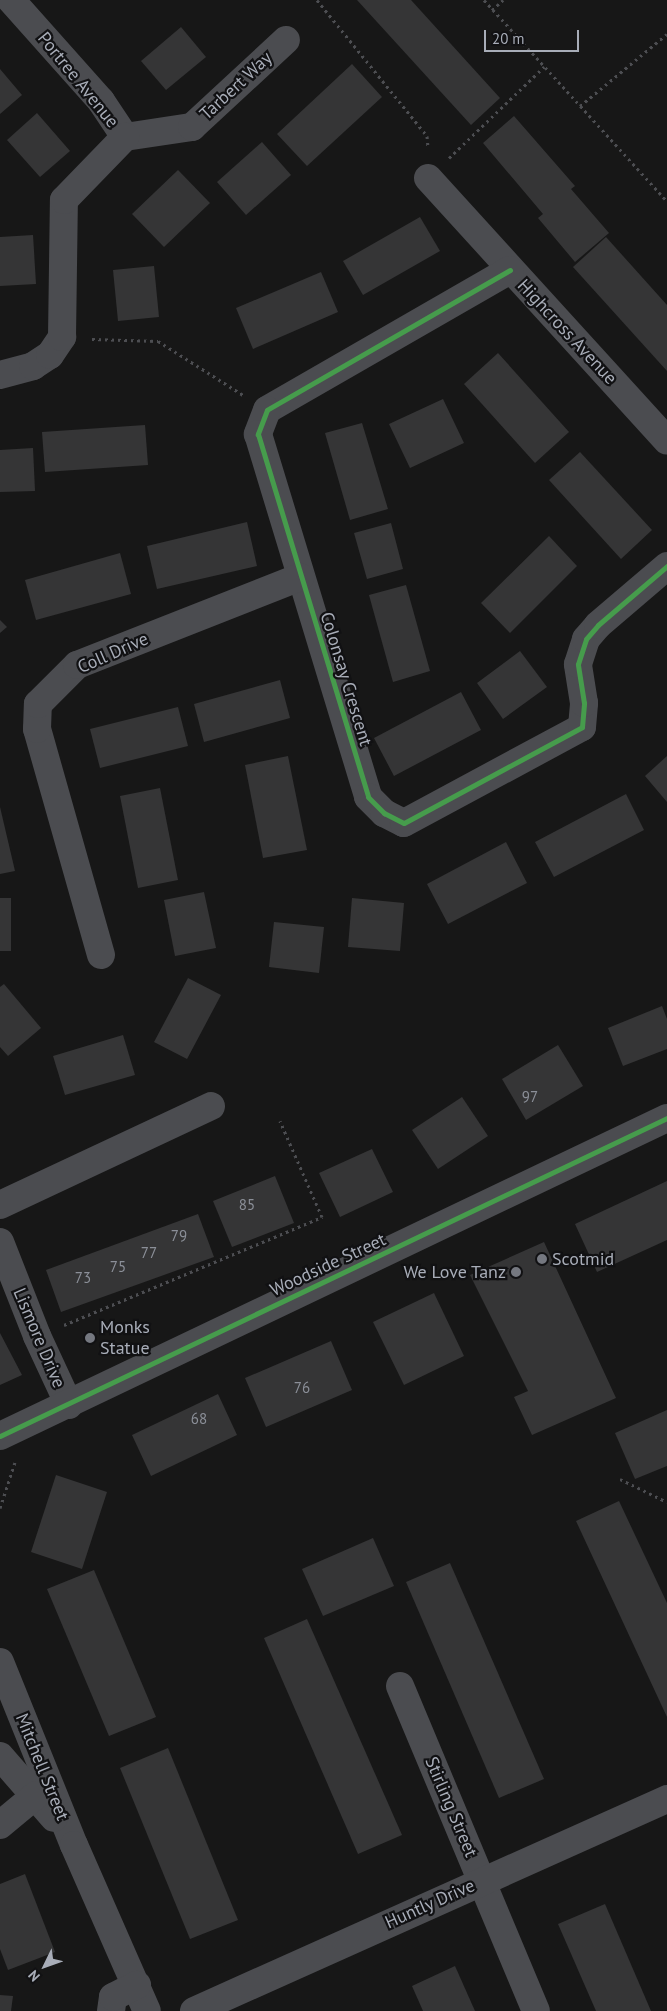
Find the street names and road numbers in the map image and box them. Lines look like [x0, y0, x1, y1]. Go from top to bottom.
street label: Portree Avenue [33, 28, 123, 132]
street label: Tarbert Way [195, 47, 277, 125]
street label: Highcross Avenue [513, 275, 621, 389]
street label: Colonsay Crescent [315, 609, 377, 749]
street label: Coll Drive [74, 628, 152, 678]
street label: Woodside Street [267, 1229, 389, 1301]
street label: Lismore Drive [8, 1285, 70, 1391]
street label: Mitchell Street [11, 1710, 73, 1824]
street label: Stirling Street [420, 1754, 482, 1860]
street label: Huntly Drive [382, 1875, 478, 1933]

